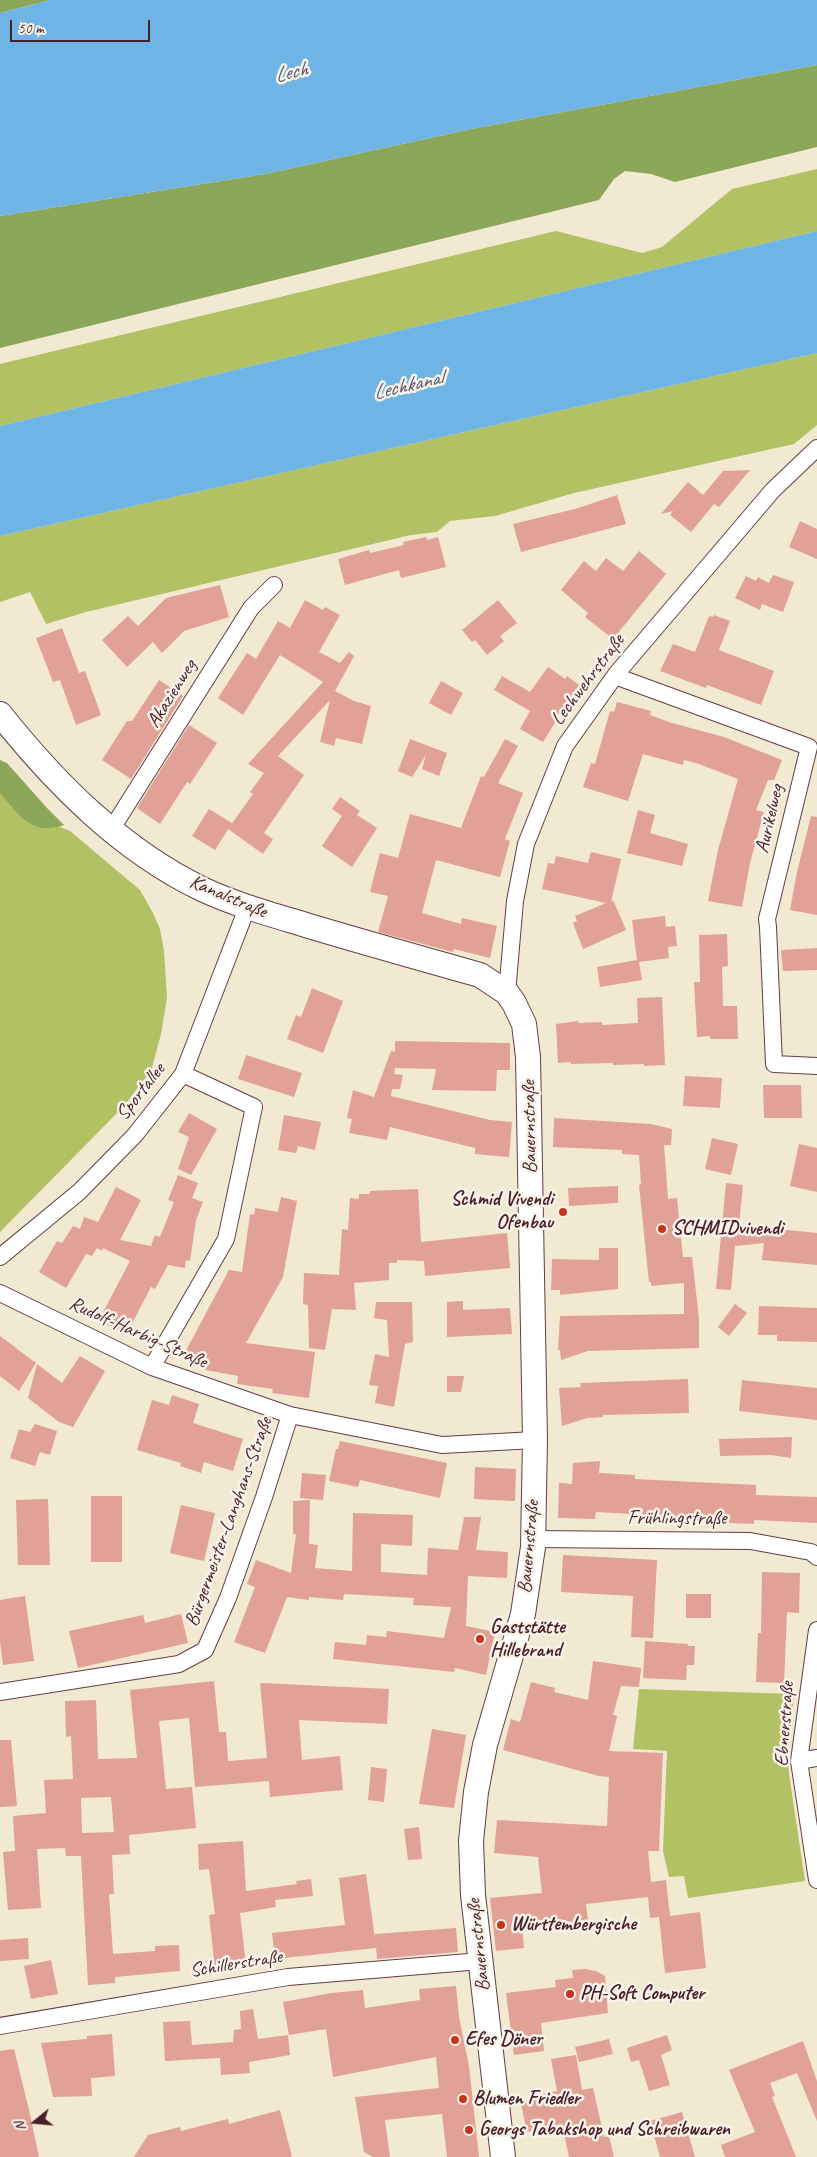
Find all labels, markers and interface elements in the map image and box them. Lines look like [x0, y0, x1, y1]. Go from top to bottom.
scale bar [12, 10, 152, 42]
text: 50 m [18, 19, 44, 38]
water label: Lech [272, 57, 310, 89]
water label: Lechkanal [371, 366, 445, 406]
street label: Lechwehrstraße [546, 630, 630, 730]
street label: Akazienweg [142, 656, 202, 732]
street label: Aurikelweg [751, 783, 789, 855]
street label: Kanalstraße [186, 870, 270, 924]
street label: Sportallee [111, 1059, 171, 1125]
street label: Bauernstraße [517, 1080, 543, 1174]
place label: Schmid Vivendi Ofenbau [450, 1188, 553, 1235]
marker: Schmid Vivendi Ofenbau [557, 1206, 569, 1218]
place label: SCHMIDvivendi [672, 1217, 783, 1241]
marker: SCHMIDvivendi [656, 1223, 668, 1235]
street label: Rudolf-Harbig-Straße [65, 1292, 211, 1374]
street label: Bürgermeister-Langhans-Straße [180, 1414, 278, 1630]
street label: Bauernstraße [513, 1500, 545, 1594]
street label: Frühlingstraße [627, 1507, 727, 1531]
place label: Gaststätte Hillebrand [490, 1616, 565, 1663]
marker: Gaststätte Hillebrand [474, 1633, 486, 1645]
street label: Ebnerstraße [770, 1681, 800, 1767]
street label: Bauernstraße [462, 1897, 496, 1993]
place label: Württembergische [511, 1913, 636, 1937]
marker: Württembergische [495, 1919, 507, 1931]
street label: Schillerstraße [188, 1945, 284, 1983]
place label: PH-Soft Computer [580, 1982, 704, 2006]
marker: PH-Soft Computer [564, 1988, 576, 2000]
place label: Efes Döner [465, 2028, 542, 2052]
marker: Efes Döner [449, 2034, 461, 2046]
place label: Blumen Friedler [473, 2087, 580, 2111]
marker: Blumen Friedler [457, 2093, 469, 2105]
north arrow [10, 2097, 60, 2147]
place label: Georgs Tabakshop und Schreibwaren [479, 2118, 730, 2142]
text: N [11, 2120, 30, 2133]
marker: Georgs Tabakshop und Schreibwaren [463, 2124, 475, 2136]

